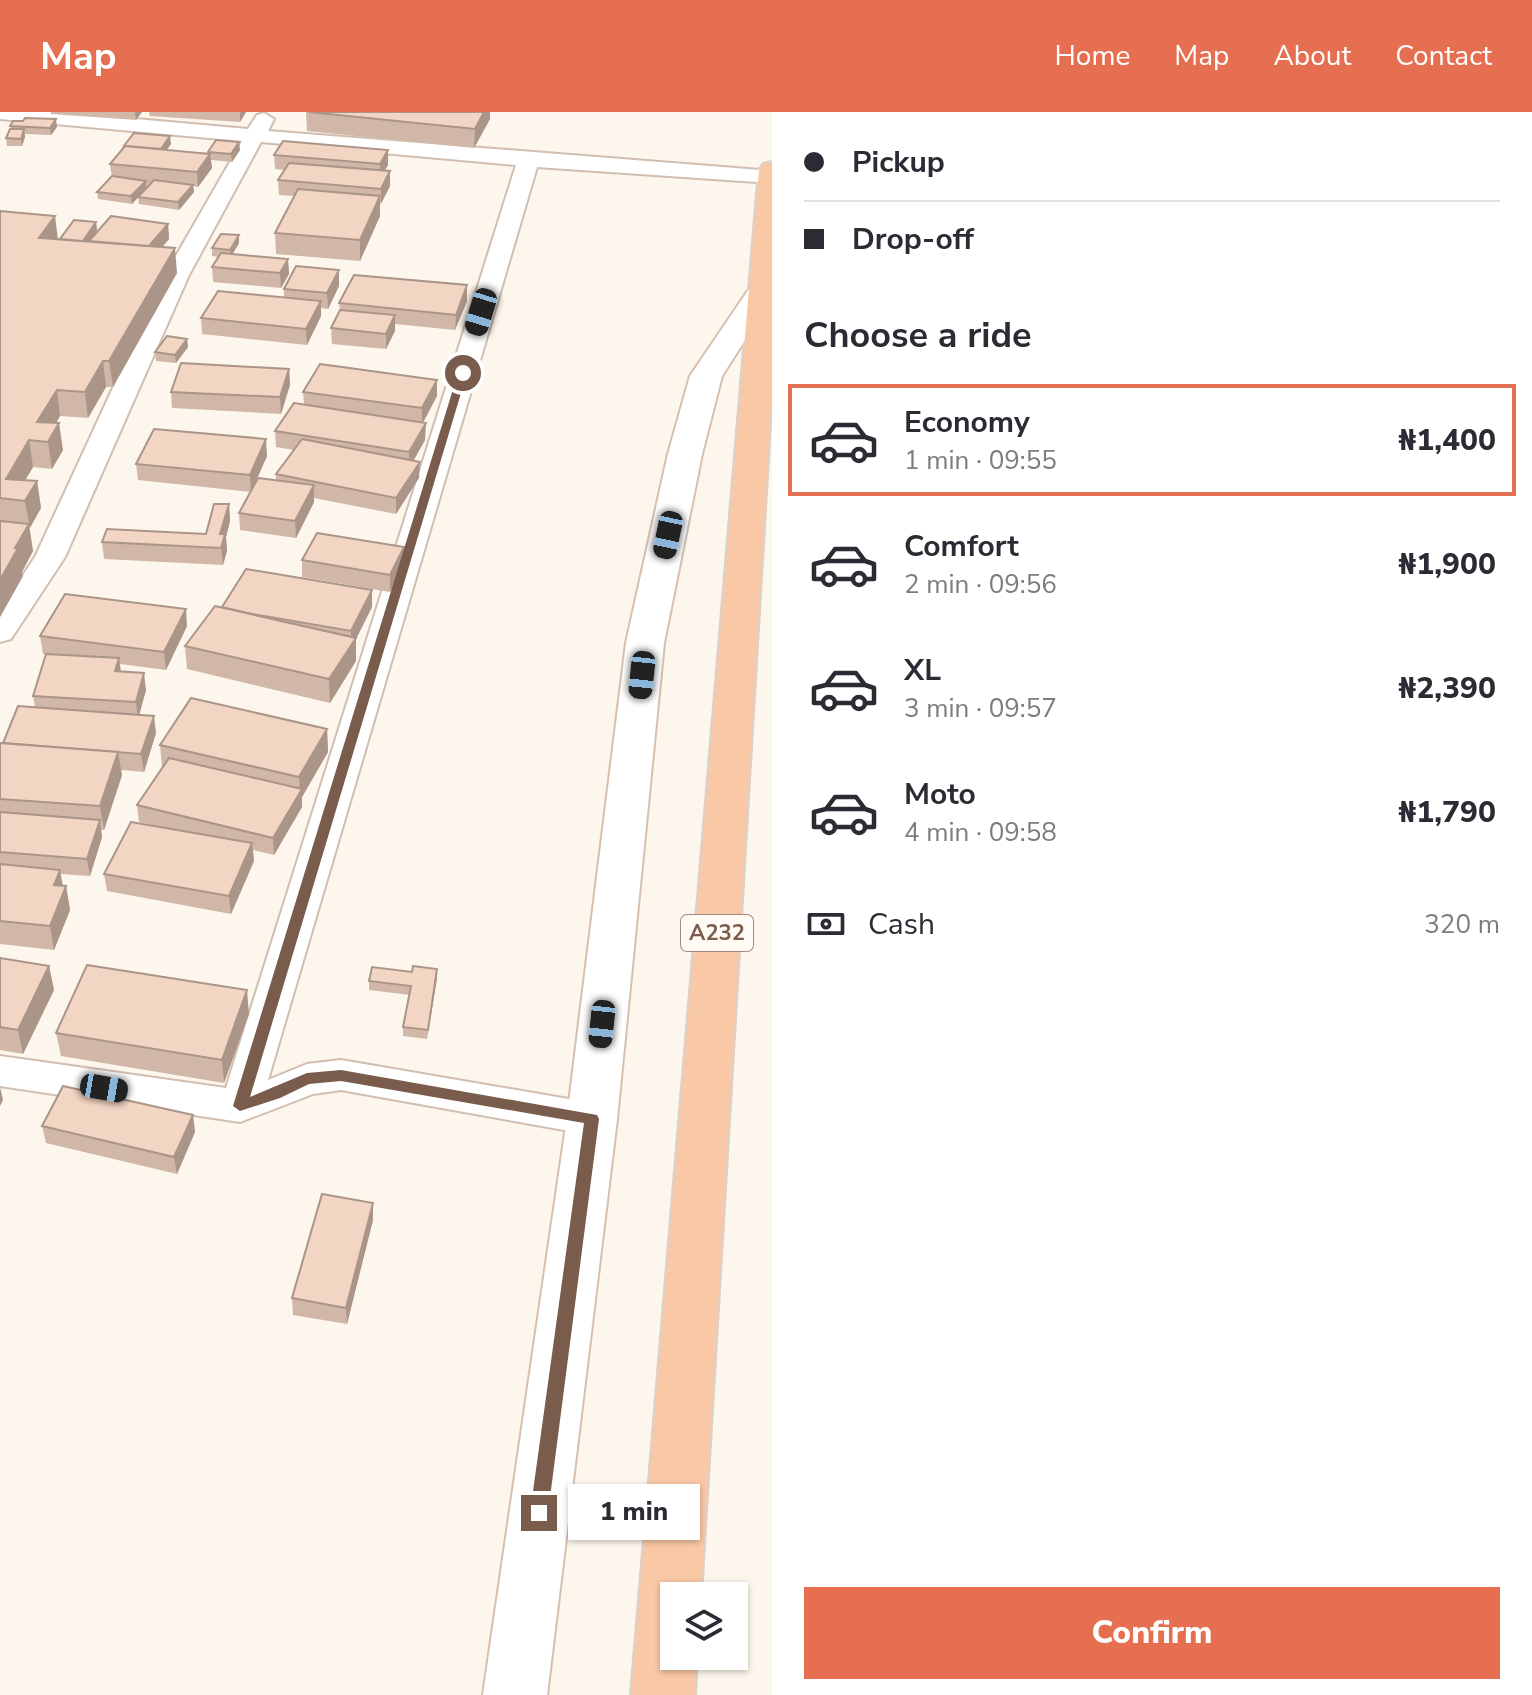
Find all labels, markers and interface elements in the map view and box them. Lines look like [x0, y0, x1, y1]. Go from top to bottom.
text: Map [40, 31, 117, 82]
text: Home [1055, 37, 1130, 75]
text: Map [1174, 37, 1229, 75]
text: About [1273, 37, 1351, 75]
text: Contact [1395, 37, 1492, 75]
text: Pickup [852, 142, 945, 183]
text: Drop-off [852, 219, 974, 260]
car [463, 286, 499, 338]
text: Choose a ride [804, 311, 1032, 360]
route start [445, 355, 481, 391]
text: Economy [904, 402, 1030, 443]
icon: car [808, 404, 880, 476]
text: ₦1,400 [1398, 420, 1496, 461]
text: 1 min · 09:55 [904, 443, 1057, 478]
car [651, 509, 685, 561]
text: Comfort [904, 526, 1019, 567]
icon: car [808, 528, 880, 600]
text: ₦1,900 [1398, 544, 1496, 585]
text: 2 min · 09:56 [904, 567, 1057, 602]
car [628, 650, 656, 700]
text: XL [904, 650, 941, 691]
icon: car [808, 652, 880, 724]
text: ₦2,390 [1398, 668, 1496, 709]
text: 3 min · 09:57 [904, 691, 1057, 726]
text: Moto [904, 774, 976, 815]
icon: car [808, 776, 880, 848]
text: ₦1,790 [1398, 792, 1496, 833]
text: 4 min · 09:58 [904, 815, 1057, 850]
icon: cash [804, 902, 848, 946]
text: Cash [868, 904, 935, 945]
text: 320 m [1424, 907, 1500, 942]
road number: A232 [681, 915, 753, 951]
car [588, 999, 616, 1049]
car [78, 1072, 130, 1104]
callout: 1 min [567, 1485, 699, 1541]
text: 1 min [600, 1494, 668, 1529]
route end [521, 1495, 557, 1531]
map controls [660, 1582, 748, 1670]
button: layers [660, 1582, 748, 1670]
button: Confirm [804, 1587, 1500, 1679]

